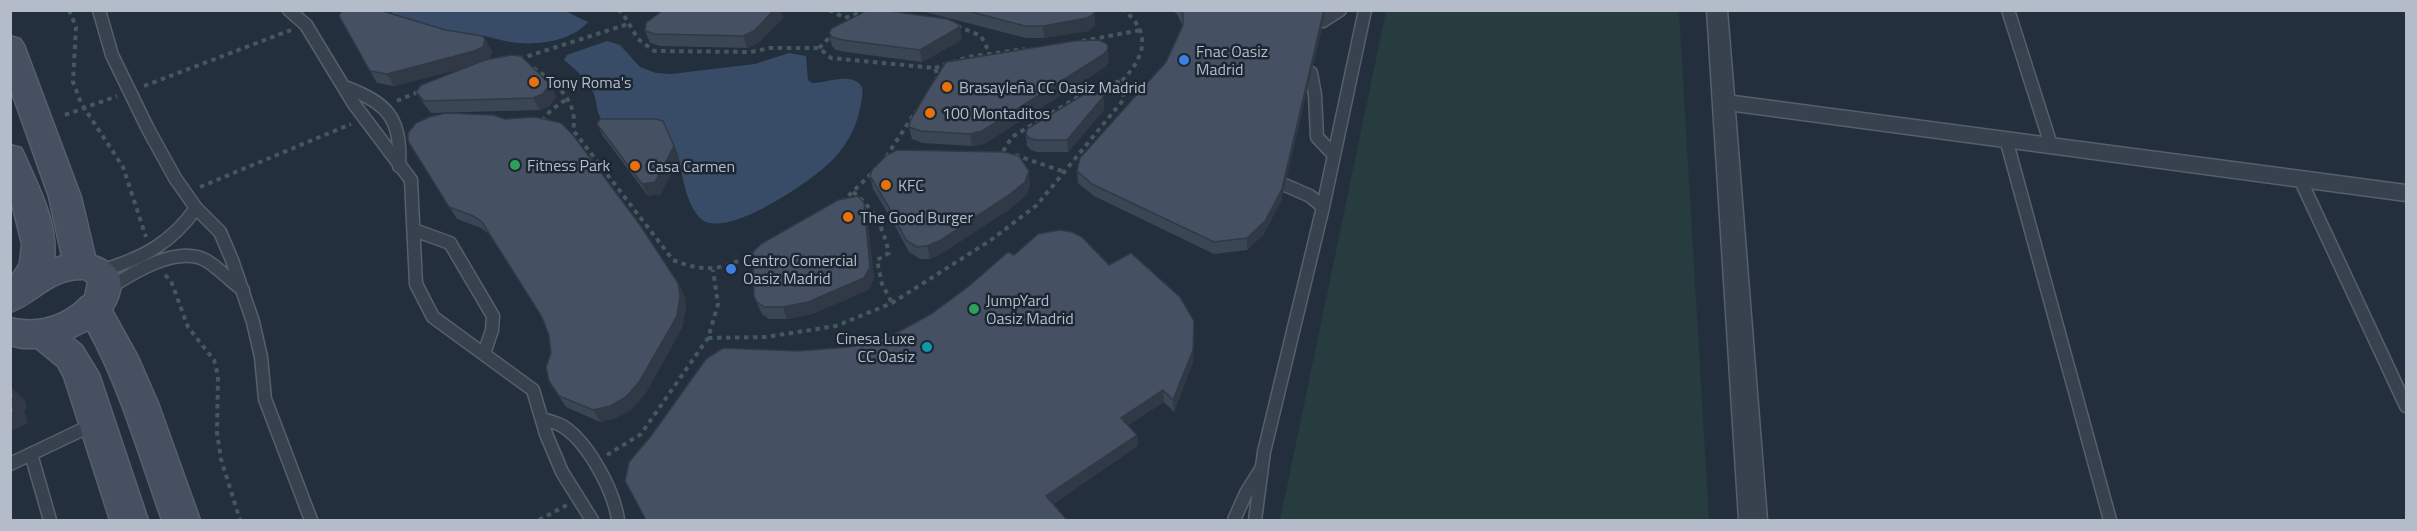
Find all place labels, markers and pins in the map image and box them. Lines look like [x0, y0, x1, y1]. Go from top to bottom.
place label: Fnac Oasiz Madrid [1196, 39, 1268, 81]
marker: Fnac Oasiz Madrid [1177, 53, 1191, 67]
place label: Tony Roma's [546, 70, 631, 94]
marker: Tony Roma's [527, 75, 541, 89]
place label: Brasayleña CC Oasiz Madrid [959, 75, 1146, 99]
marker: Brasayleña CC Oasiz Madrid [940, 80, 954, 94]
place label: 100 Montaditos [942, 101, 1050, 125]
marker: 100 Montaditos [923, 106, 937, 120]
place label: Fitness Park [527, 153, 611, 177]
place label: Casa Carmen [647, 154, 735, 178]
marker: Fitness Park [508, 158, 522, 172]
marker: Casa Carmen [628, 159, 642, 173]
place label: KFC [898, 173, 924, 197]
marker: KFC [879, 178, 893, 192]
place label: The Good Burger [860, 205, 973, 229]
marker: The Good Burger [841, 210, 855, 224]
place label: Centro Comercial Oasiz Madrid [743, 248, 857, 290]
marker: Centro Comercial Oasiz Madrid [724, 262, 738, 276]
place label: JumpYard Oasiz Madrid [986, 288, 1074, 330]
marker: JumpYard Oasiz Madrid [967, 302, 981, 316]
place label: Cinesa Luxe CC Oasiz [836, 326, 915, 368]
marker: Cinesa Luxe CC Oasiz [920, 340, 934, 354]

